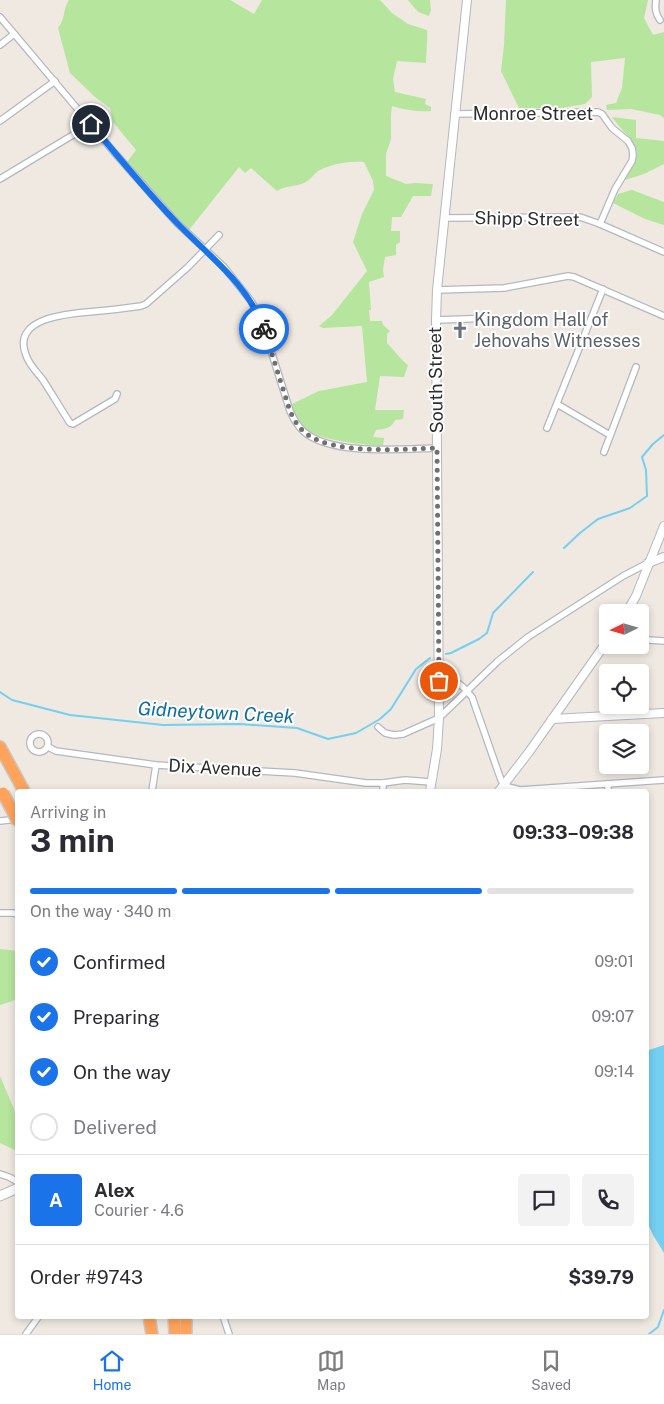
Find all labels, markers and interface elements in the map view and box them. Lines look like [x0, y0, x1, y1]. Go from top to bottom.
pin [70, 103, 112, 145]
street label: Monroe Street [473, 103, 593, 124]
icon: home [77, 110, 105, 138]
street label: Shipp Street [474, 207, 580, 230]
courier [239, 304, 289, 354]
place label: Kingdom Hall of Jehovahs Witnesses [474, 309, 640, 351]
icon: bike [250, 315, 278, 343]
church icon: Kingdom Hall of Jehovahs Witnesses [450, 320, 470, 340]
street label: South Street [424, 326, 447, 434]
north arrow [599, 604, 649, 654]
map controls [599, 604, 649, 774]
pin [418, 660, 460, 702]
button: locate [599, 664, 649, 714]
icon: bag [425, 667, 453, 695]
water label: Gidneytown Creek [137, 697, 296, 727]
button: layers [599, 724, 649, 774]
street label: Dix Avenue [168, 755, 262, 780]
text: Arriving in [30, 803, 106, 822]
text: 09:33–09:38 [513, 821, 634, 843]
text: 3 min [30, 822, 115, 859]
text: On the way · 340 m [30, 902, 171, 921]
icon: check [30, 948, 58, 976]
text: Confirmed [73, 951, 166, 973]
text: 09:01 [594, 952, 634, 971]
icon: check [30, 1003, 58, 1031]
text: Preparing [73, 1006, 160, 1028]
text: 09:07 [592, 1007, 634, 1026]
icon: check [30, 1058, 58, 1086]
text: On the way [73, 1061, 171, 1083]
text: 09:14 [594, 1062, 634, 1081]
text: Delivered [73, 1116, 157, 1138]
button: chat [518, 1174, 570, 1226]
button: phone [582, 1174, 634, 1226]
text: Alex [94, 1179, 135, 1201]
text: A [49, 1189, 63, 1211]
text: Courier · 4.6 [94, 1201, 184, 1220]
text: Order #9743 [30, 1266, 143, 1288]
text: $39.79 [568, 1266, 634, 1288]
tab: Home [93, 1347, 131, 1393]
tab: Map [317, 1347, 345, 1393]
tab: Saved [531, 1347, 571, 1393]

